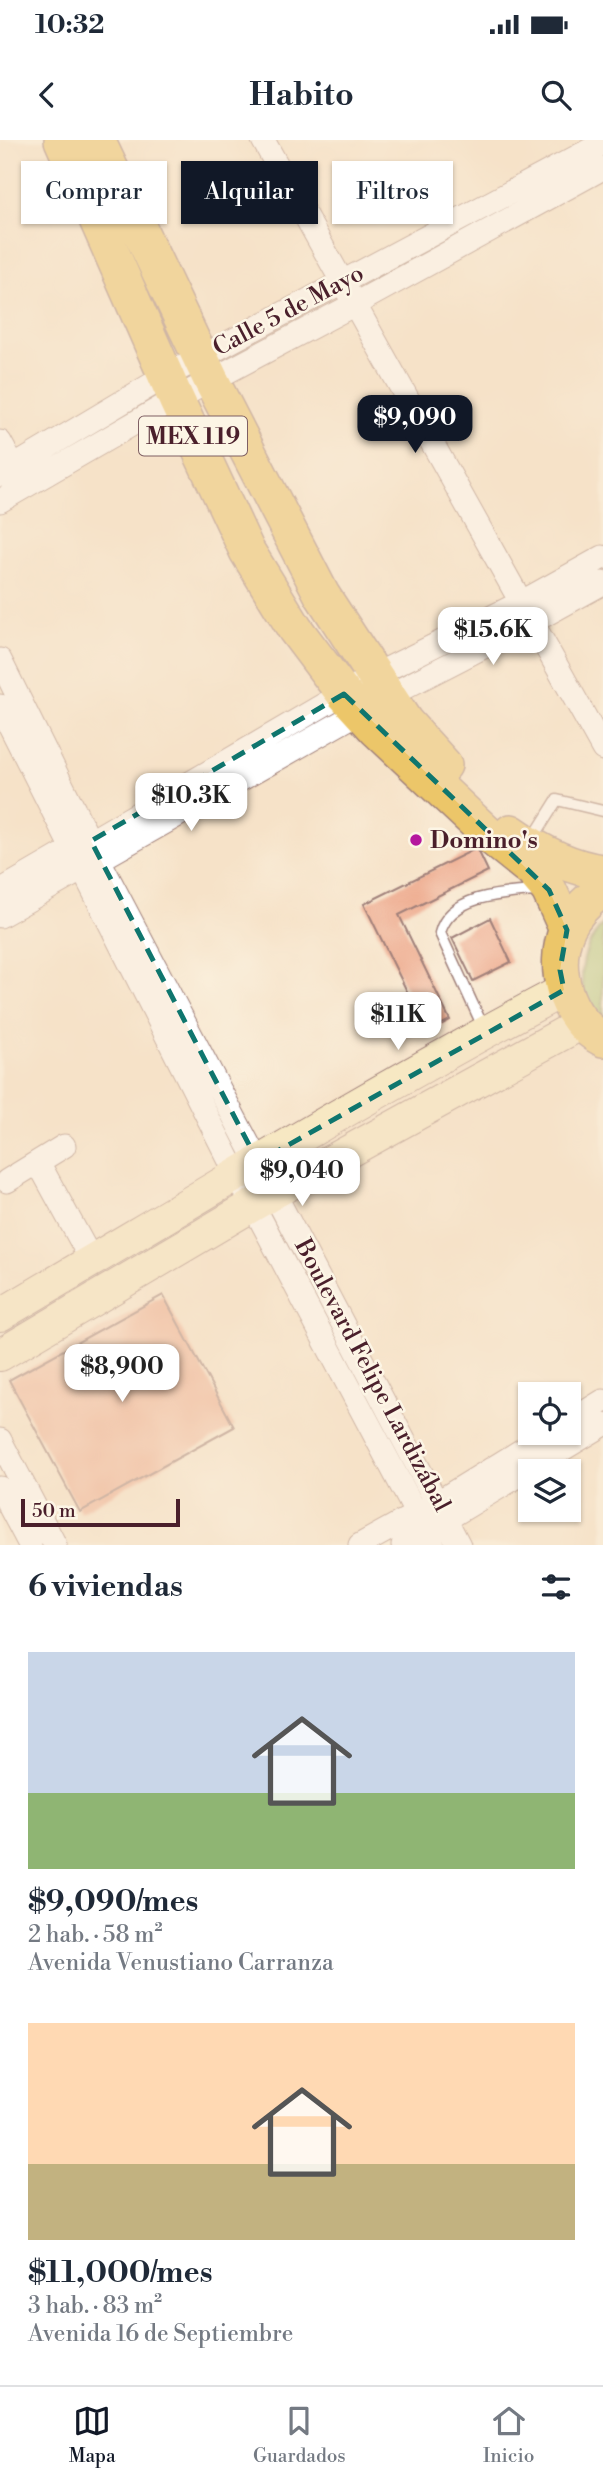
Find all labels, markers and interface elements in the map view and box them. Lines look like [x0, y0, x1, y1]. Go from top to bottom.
text: 10:32 [35, 9, 105, 41]
text: Habito [249, 75, 354, 115]
icon: back [28, 76, 66, 114]
icon: search [537, 76, 575, 114]
chip: Comprar [21, 161, 167, 224]
chip: Alquilar [181, 161, 318, 224]
chip: Filtros [332, 161, 453, 224]
street label: Calle 5 de Mayo [208, 259, 369, 363]
pin: $9,090 [358, 396, 472, 455]
text: $9,090 [373, 404, 457, 432]
road number: MEX 119 [139, 416, 247, 456]
pin: $15.6K [436, 608, 550, 667]
text: $15.6K [454, 616, 532, 644]
pin: $10.3K [134, 774, 248, 833]
text: $10.3K [151, 782, 231, 810]
place label: Domino's [430, 826, 538, 856]
marker: Domino's [408, 832, 424, 848]
pin: $11K [357, 992, 439, 1052]
text: $11K [370, 1001, 426, 1029]
pin: $9,040 [245, 1149, 359, 1208]
text: $9,040 [260, 1157, 344, 1185]
street label: Boulevard Felipe Lardizábal [287, 1233, 457, 1517]
pin: $8,900 [65, 1344, 179, 1404]
text: $8,900 [80, 1353, 164, 1381]
map controls [518, 1382, 581, 1522]
button: locate [518, 1382, 581, 1445]
button: layers [518, 1459, 581, 1522]
scale bar [21, 1496, 180, 1528]
text: 50 m [32, 1499, 76, 1523]
text: 6 viviendas [28, 1568, 183, 1606]
icon: filters [537, 1568, 575, 1606]
icon: home [239, 1698, 365, 1824]
text: $9,090/mes [28, 1883, 198, 1921]
text: 2 hab. · 58 m² [28, 1921, 163, 1949]
text: Avenida Venustiano Carranza [28, 1949, 334, 1977]
icon: home [239, 2069, 365, 2195]
text: $11,000/mes [28, 2254, 213, 2292]
text: 3 hab. · 83 m² [28, 2292, 162, 2320]
text: Avenida 16 de Septiembre [28, 2320, 293, 2348]
tab: Mapa [69, 2402, 116, 2468]
tab: Guardados [253, 2402, 346, 2468]
tab: Inicio [483, 2402, 534, 2468]

